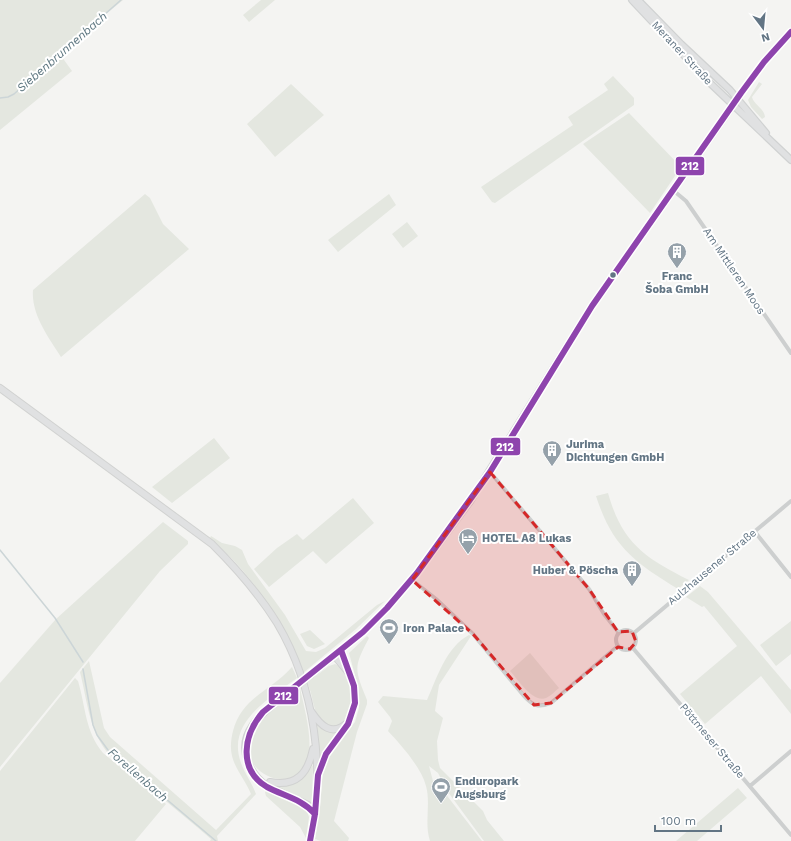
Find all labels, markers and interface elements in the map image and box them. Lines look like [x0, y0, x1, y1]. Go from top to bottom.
north arrow [743, 8, 783, 48]
water label: Siebenbrunnenbach [14, 9, 110, 95]
street label: Meraner Straße [649, 18, 715, 88]
text: N [760, 30, 771, 45]
line badge: 212 [675, 156, 705, 176]
text: 212 [681, 160, 699, 173]
street label: Am Mittleren Moos [700, 225, 768, 317]
building icon: Franc Šoba GmbH [666, 241, 688, 269]
unlabelled marker [608, 270, 618, 280]
place label: Franc Šoba GmbH [645, 270, 709, 296]
line badge: 212 [490, 437, 521, 456]
place label: Jurima Dichtungen GmbH [566, 438, 664, 464]
building icon: Jurima Dichtungen GmbH [541, 439, 563, 467]
text: 212 [496, 441, 514, 454]
street label: Aulzhausener Straße [665, 526, 759, 608]
hotel icon: HOTEL A8 Lukas [457, 527, 479, 555]
place label: HOTEL A8 Lukas [482, 532, 571, 545]
building icon: Huber & Pöscha [621, 559, 643, 587]
place label: Huber & Pöscha [533, 564, 619, 577]
sports icon: Iron Palace [378, 617, 400, 645]
place label: Iron Palace [403, 622, 464, 635]
line badge: 212 [268, 686, 299, 705]
text: 212 [274, 690, 292, 703]
street label: Pöttmeser Straße [677, 701, 747, 781]
water label: Forellenbach [105, 745, 171, 805]
place label: Enduropark Augsburg [455, 775, 519, 801]
sports icon: Enduropark Augsburg [430, 776, 452, 804]
scale bar [655, 807, 721, 833]
text: 100 m [661, 814, 696, 828]

